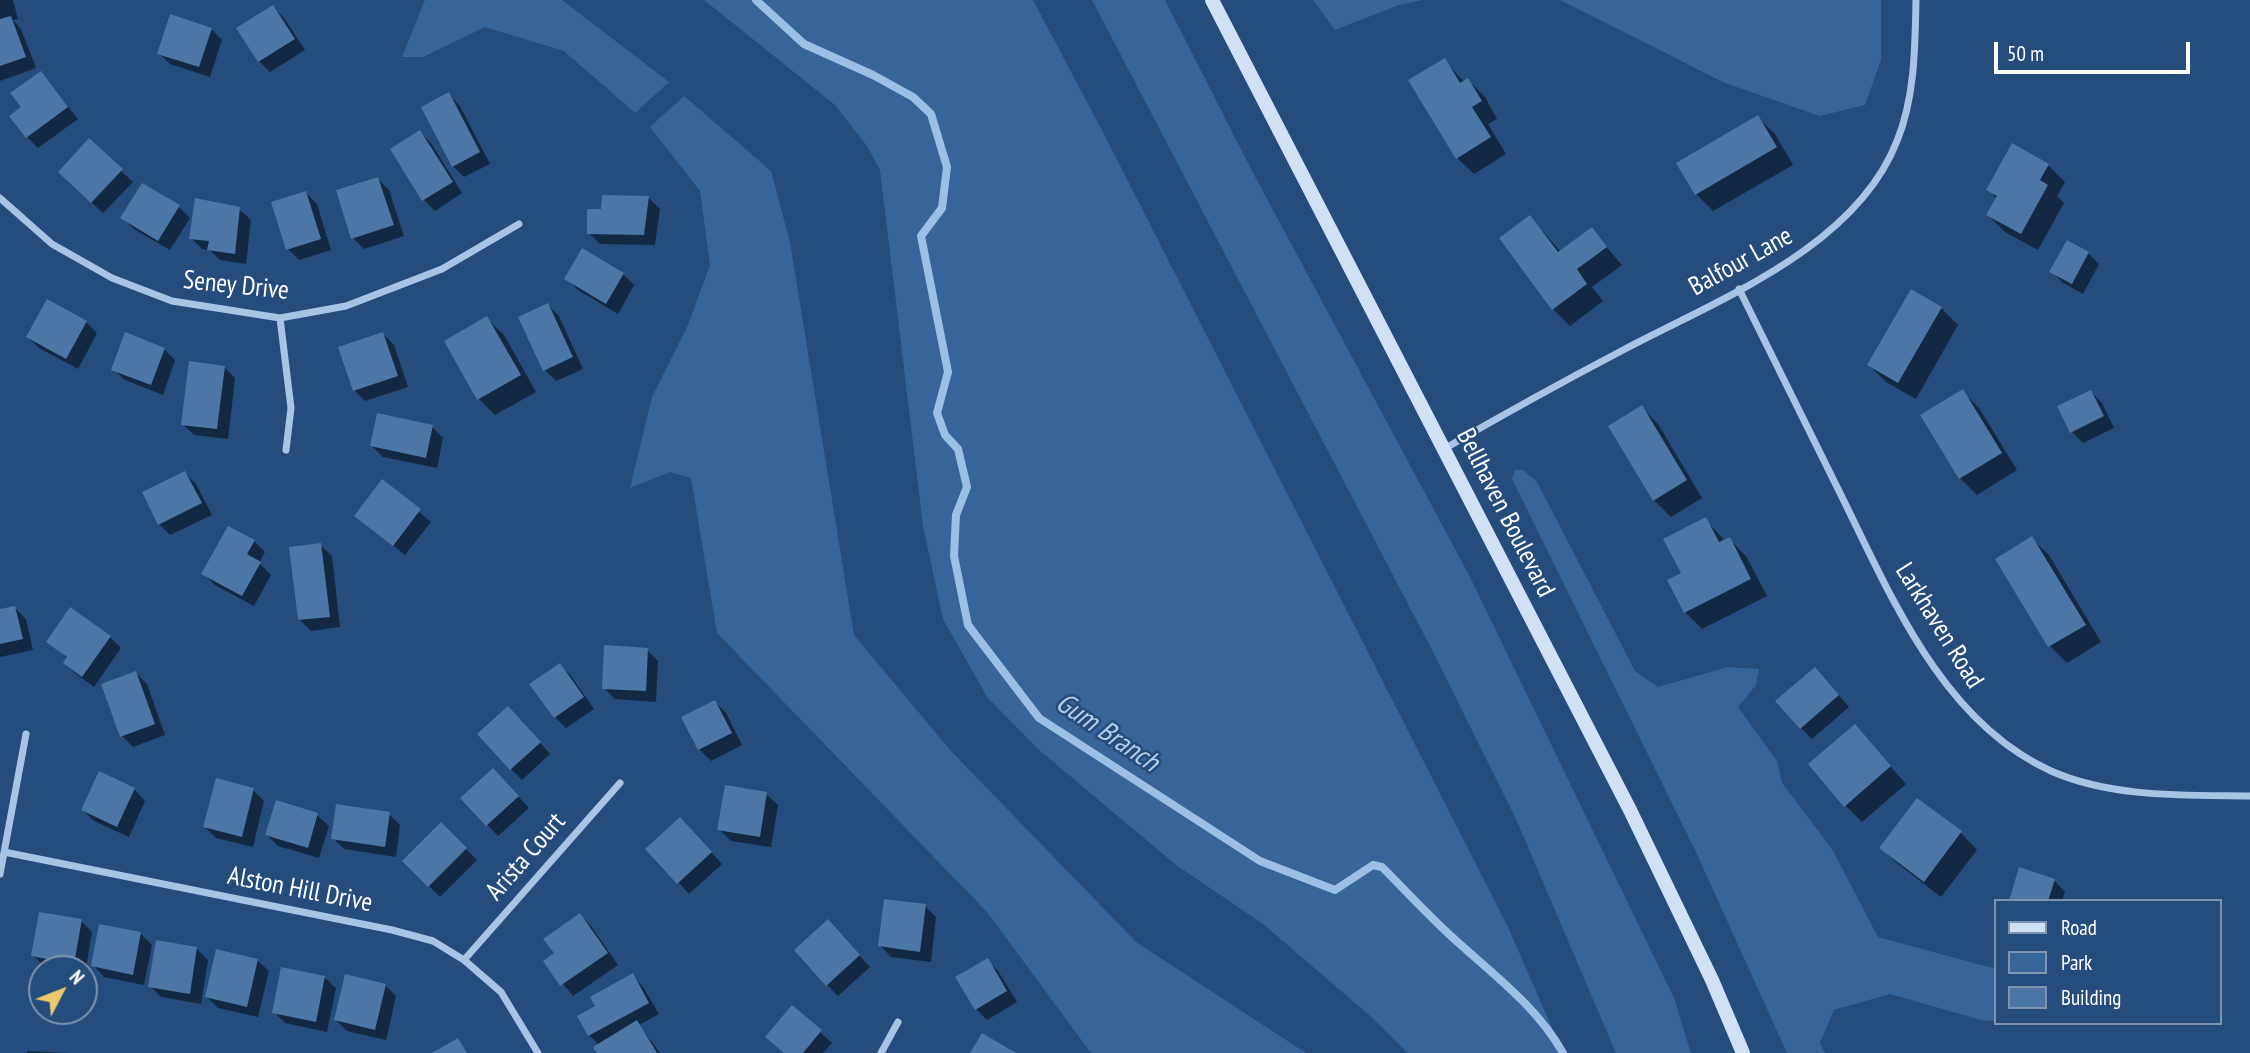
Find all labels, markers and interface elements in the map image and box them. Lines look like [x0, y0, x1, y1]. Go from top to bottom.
scale bar [1998, 28, 2194, 72]
text: 50 m [2007, 40, 2044, 67]
street label: Balfour Lane [1684, 221, 1798, 303]
street label: Seney Drive [182, 265, 290, 307]
street label: Bellhaven Boulevard [1449, 424, 1561, 602]
street label: Larkhaven Road [1888, 558, 1990, 694]
water label: Gum Branch [1049, 686, 1165, 780]
street label: Arista Court [480, 807, 572, 907]
street label: Alston Hill Drive [225, 861, 375, 919]
legend [1994, 899, 2222, 1025]
text: Road [2061, 914, 2097, 941]
text: Park [2061, 949, 2092, 976]
north arrow [28, 955, 98, 1025]
text: N [65, 965, 89, 989]
text: Building [2061, 984, 2121, 1011]

